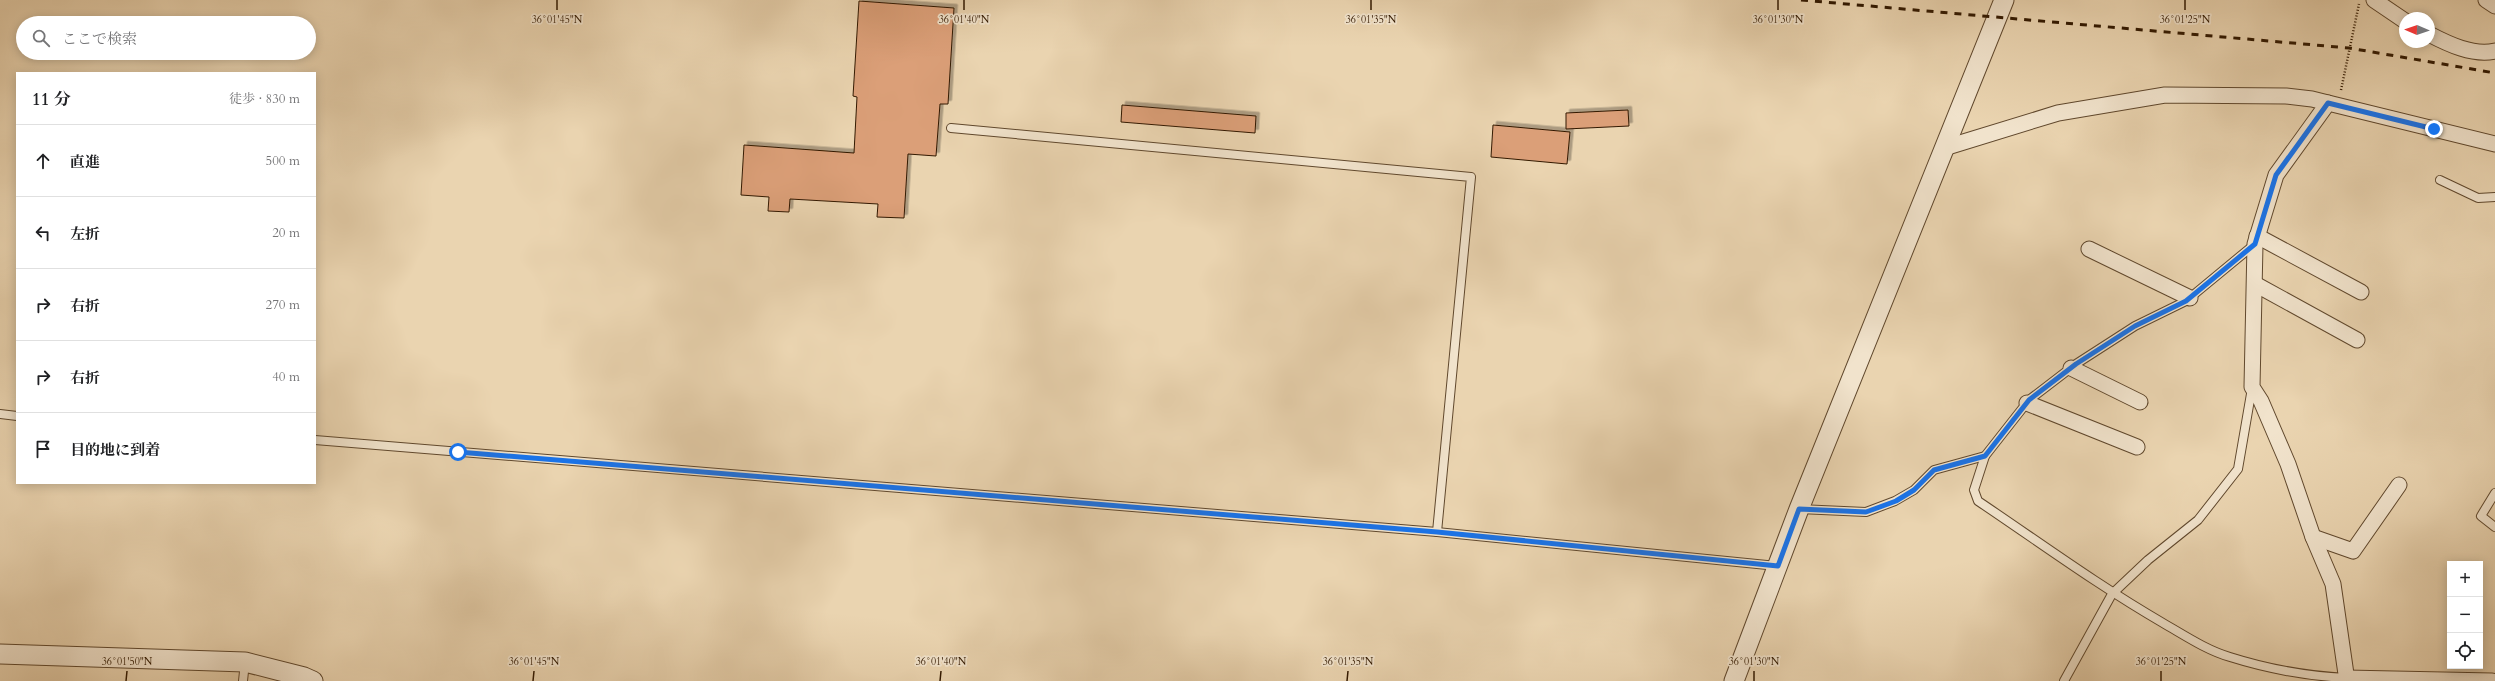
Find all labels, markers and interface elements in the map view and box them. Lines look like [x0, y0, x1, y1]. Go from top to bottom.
north arrow [2399, 12, 2435, 48]
text: 36°01'45"N [532, 13, 583, 27]
text: 36°01'40"N [939, 13, 990, 27]
text: 36°01'35"N [1346, 13, 1397, 27]
text: 36°01'30"N [1753, 13, 1804, 27]
text: 36°01'25"N [2160, 13, 2211, 27]
search box [16, 16, 316, 60]
icon: search [30, 27, 52, 49]
text: ここで検索 [62, 29, 137, 49]
text: 11 分 [32, 88, 71, 111]
text: 徒歩 · 830 m [229, 90, 300, 108]
route end [2425, 120, 2443, 138]
icon: ahead [32, 150, 54, 172]
text: 直進 [70, 152, 100, 172]
text: 500 m [266, 152, 300, 170]
icon: left [32, 222, 54, 244]
text: 左折 [70, 224, 100, 244]
text: 20 m [272, 224, 300, 242]
icon: right [32, 294, 54, 316]
text: 右折 [70, 296, 100, 316]
text: 270 m [266, 296, 300, 314]
icon: right [32, 366, 54, 388]
text: 右折 [70, 368, 100, 388]
text: 40 m [272, 368, 300, 386]
icon: arrive [32, 438, 54, 460]
text: 目的地に到着 [70, 440, 160, 460]
route start [449, 443, 467, 461]
map controls [2447, 561, 2483, 669]
button: + [2447, 561, 2483, 597]
button: − [2447, 597, 2483, 633]
button: locate [2447, 633, 2483, 669]
text: 36°01'50"N [102, 655, 153, 669]
text: 36°01'45"N [509, 655, 560, 669]
text: 36°01'40"N [916, 655, 967, 669]
text: 36°01'35"N [1323, 655, 1374, 669]
text: 36°01'30"N [1729, 655, 1780, 669]
text: 36°01'25"N [2136, 655, 2187, 669]

